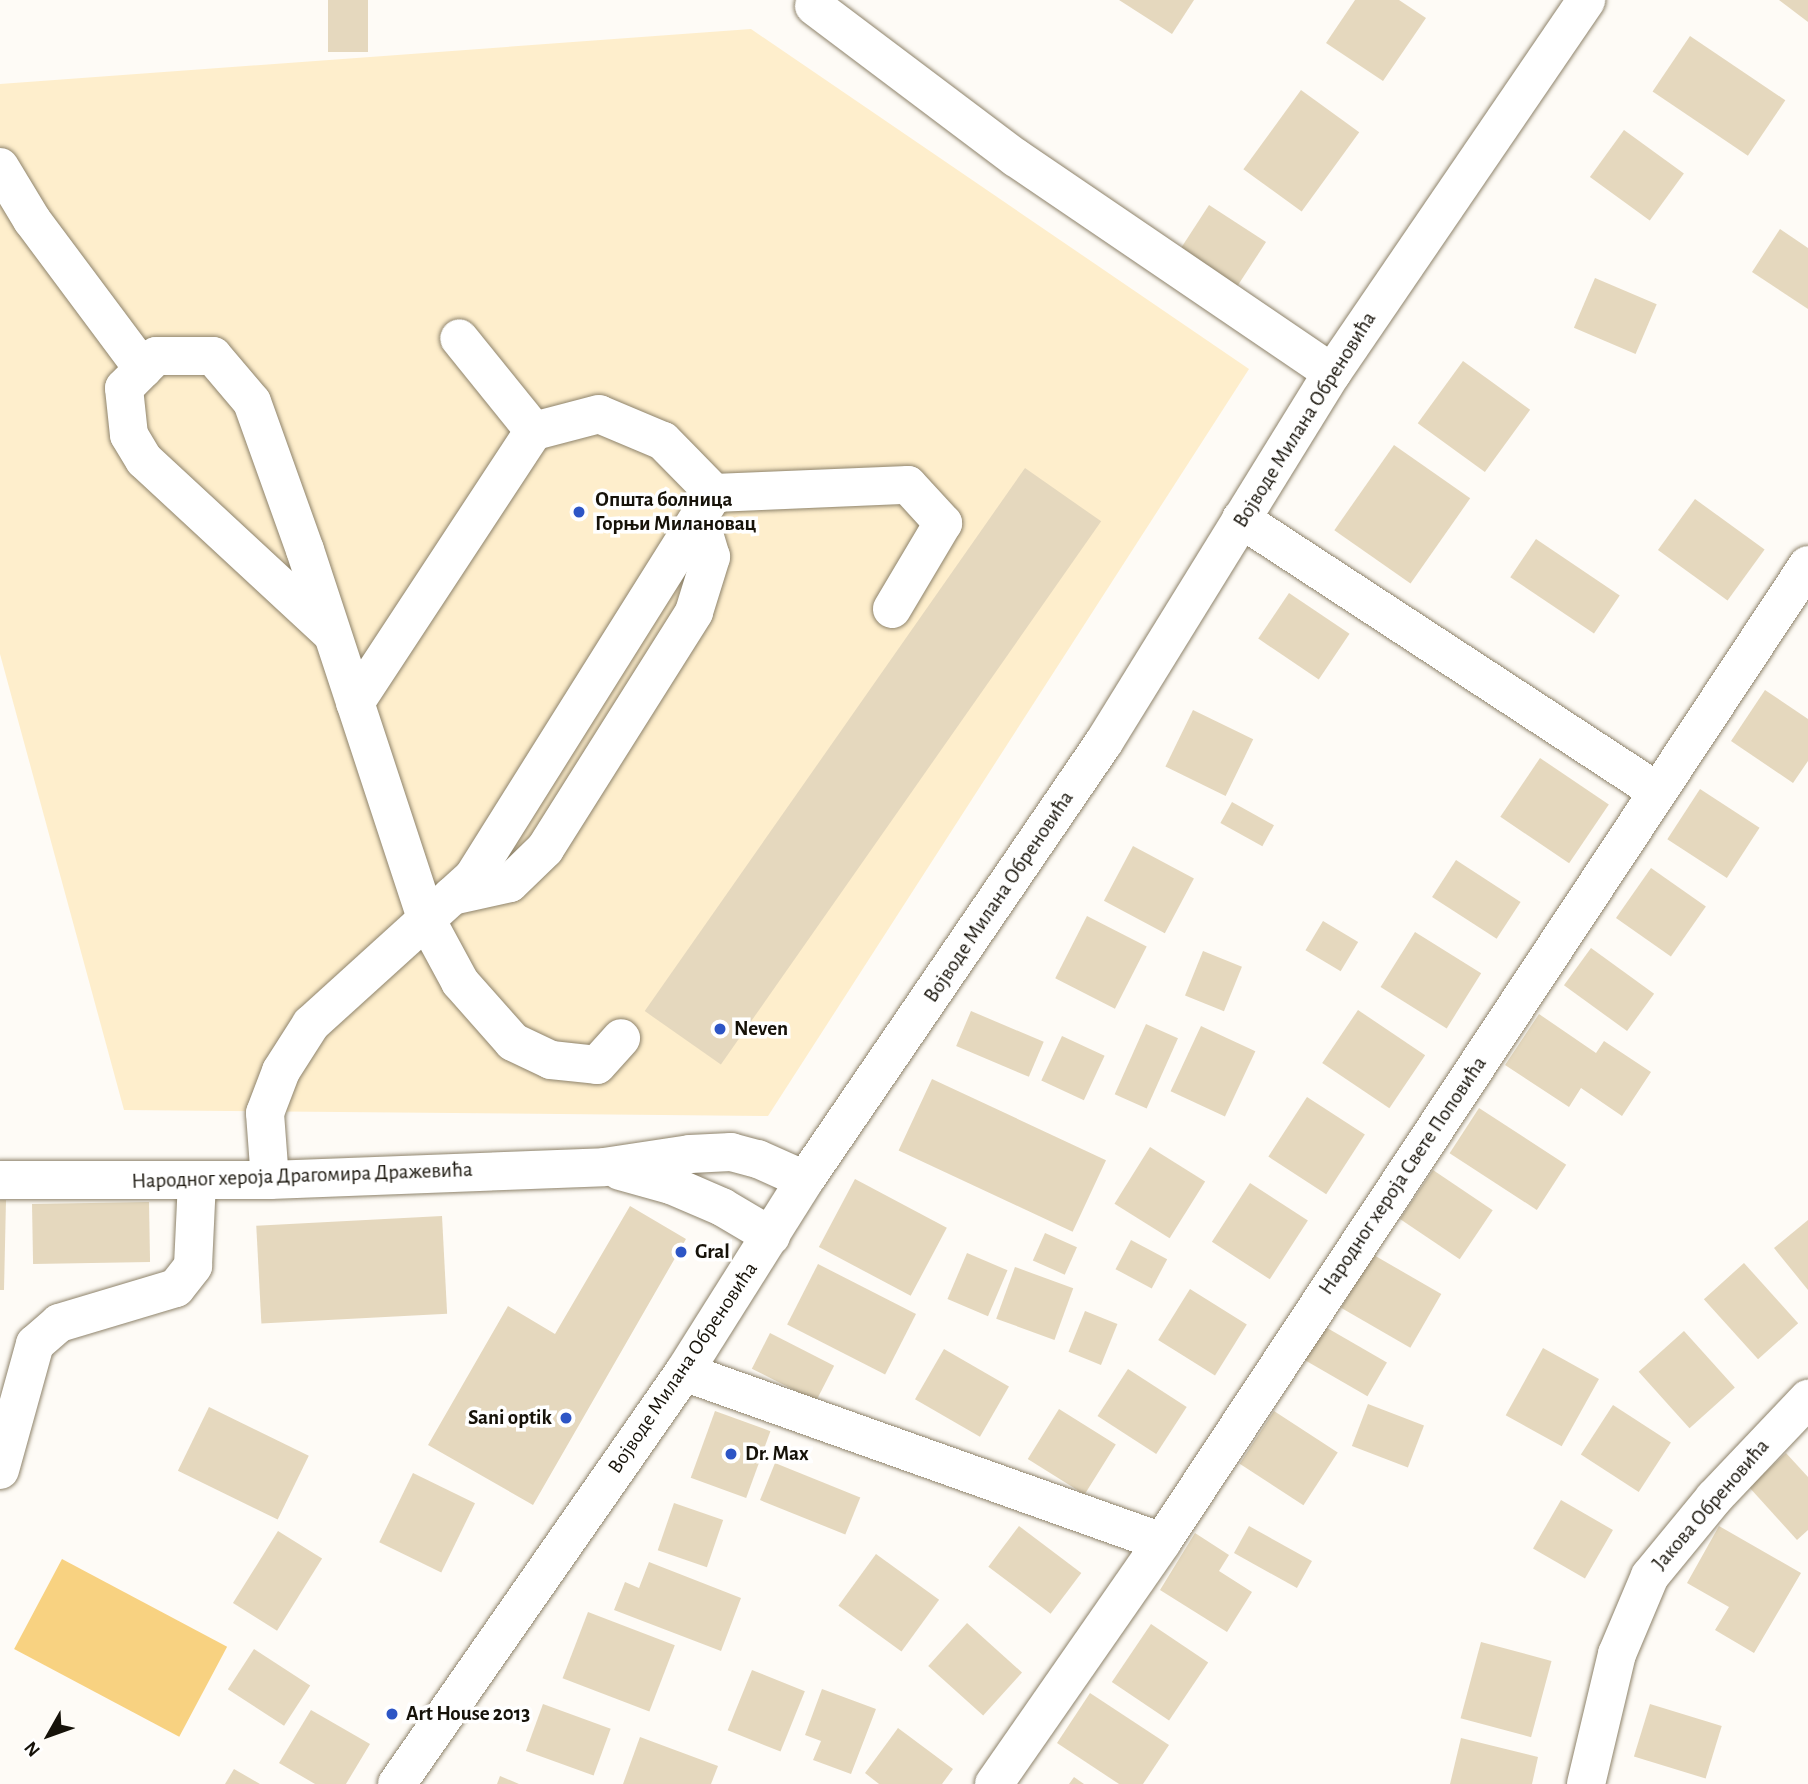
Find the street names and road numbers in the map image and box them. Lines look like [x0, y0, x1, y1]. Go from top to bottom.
street label: Војводе Милана Обреновића [1228, 307, 1382, 533]
street label: Војводе Милана Обреновића [919, 786, 1079, 1008]
street label: Народног хероја Свете Поповића [1314, 1052, 1492, 1300]
street label: Народног хероја Драгомира Дражевића [131, 1157, 473, 1195]
street label: Војводе Милана Обреновића [603, 1257, 763, 1479]
street label: Јакова Обреновића [1647, 1434, 1775, 1576]

